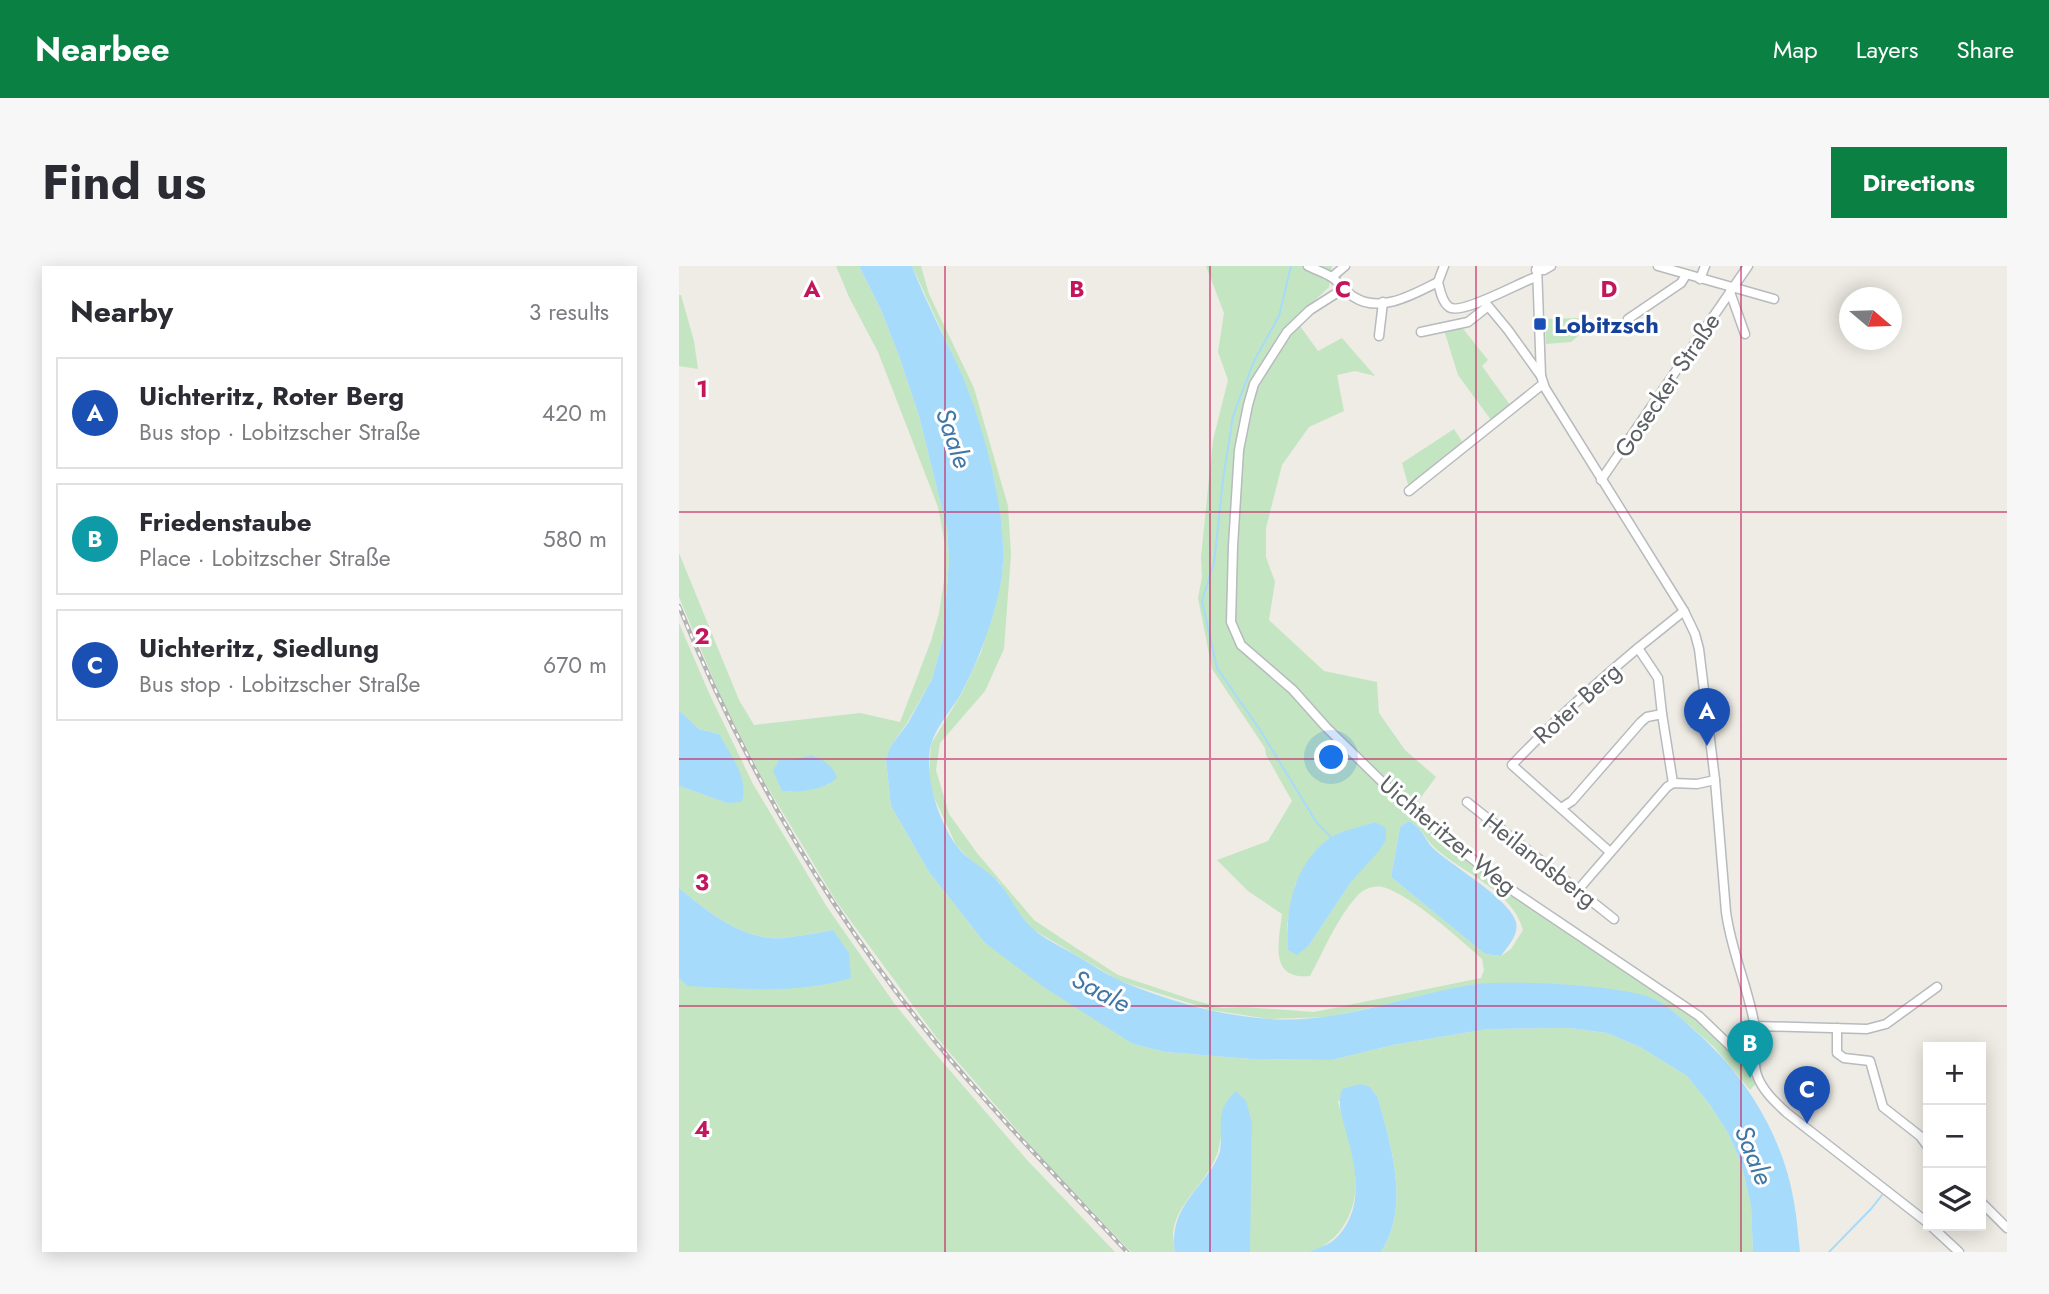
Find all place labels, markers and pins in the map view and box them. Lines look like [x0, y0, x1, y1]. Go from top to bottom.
place label: Lobitzsch [1554, 307, 1659, 342]
marker: Lobitzsch [1532, 316, 1548, 332]
pin: A [1684, 688, 1730, 746]
pin: B [1727, 1020, 1773, 1078]
pin: C [1784, 1066, 1830, 1124]

